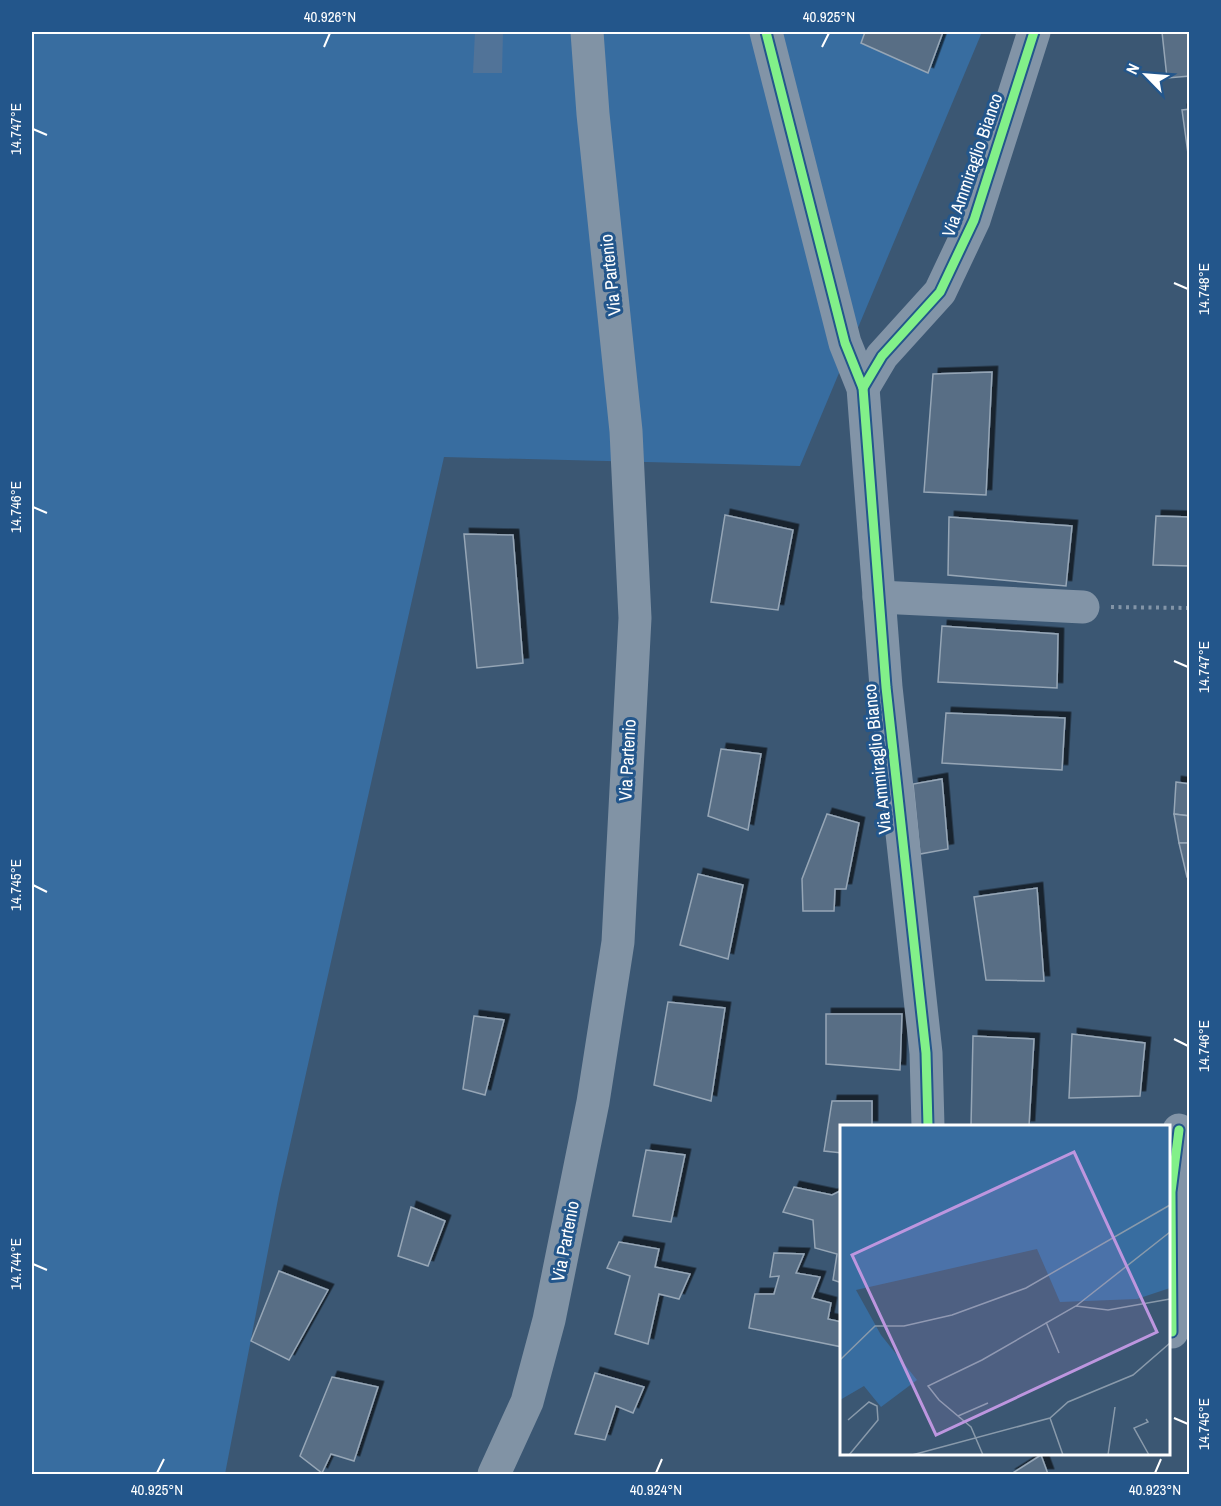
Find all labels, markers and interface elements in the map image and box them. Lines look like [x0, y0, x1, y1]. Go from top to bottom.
text: 40.926°N [304, 6, 356, 27]
text: 40.925°N [803, 6, 855, 27]
north arrow [1116, 45, 1176, 105]
text: N [1120, 60, 1144, 78]
street label: Via Ammiraglio Bianco [936, 90, 1008, 240]
text: 14.747°E [5, 103, 26, 155]
street label: Via Partenio [593, 233, 627, 317]
text: 14.748°E [1193, 263, 1214, 315]
text: 14.746°E [5, 481, 26, 533]
text: 14.747°E [1193, 641, 1214, 693]
street label: Via Ammiraglio Bianco [857, 683, 897, 835]
street label: Via Partenio [612, 718, 642, 802]
text: 14.745°E [5, 859, 26, 911]
text: 14.746°E [1193, 1020, 1214, 1072]
inset map [840, 1125, 1170, 1455]
street label: Via Partenio [545, 1198, 585, 1284]
text: 14.744°E [5, 1238, 26, 1290]
text: 14.745°E [1193, 1398, 1214, 1450]
text: 40.925°N [131, 1479, 183, 1500]
text: 40.924°N [630, 1479, 682, 1500]
text: 40.923°N [1129, 1479, 1181, 1500]

